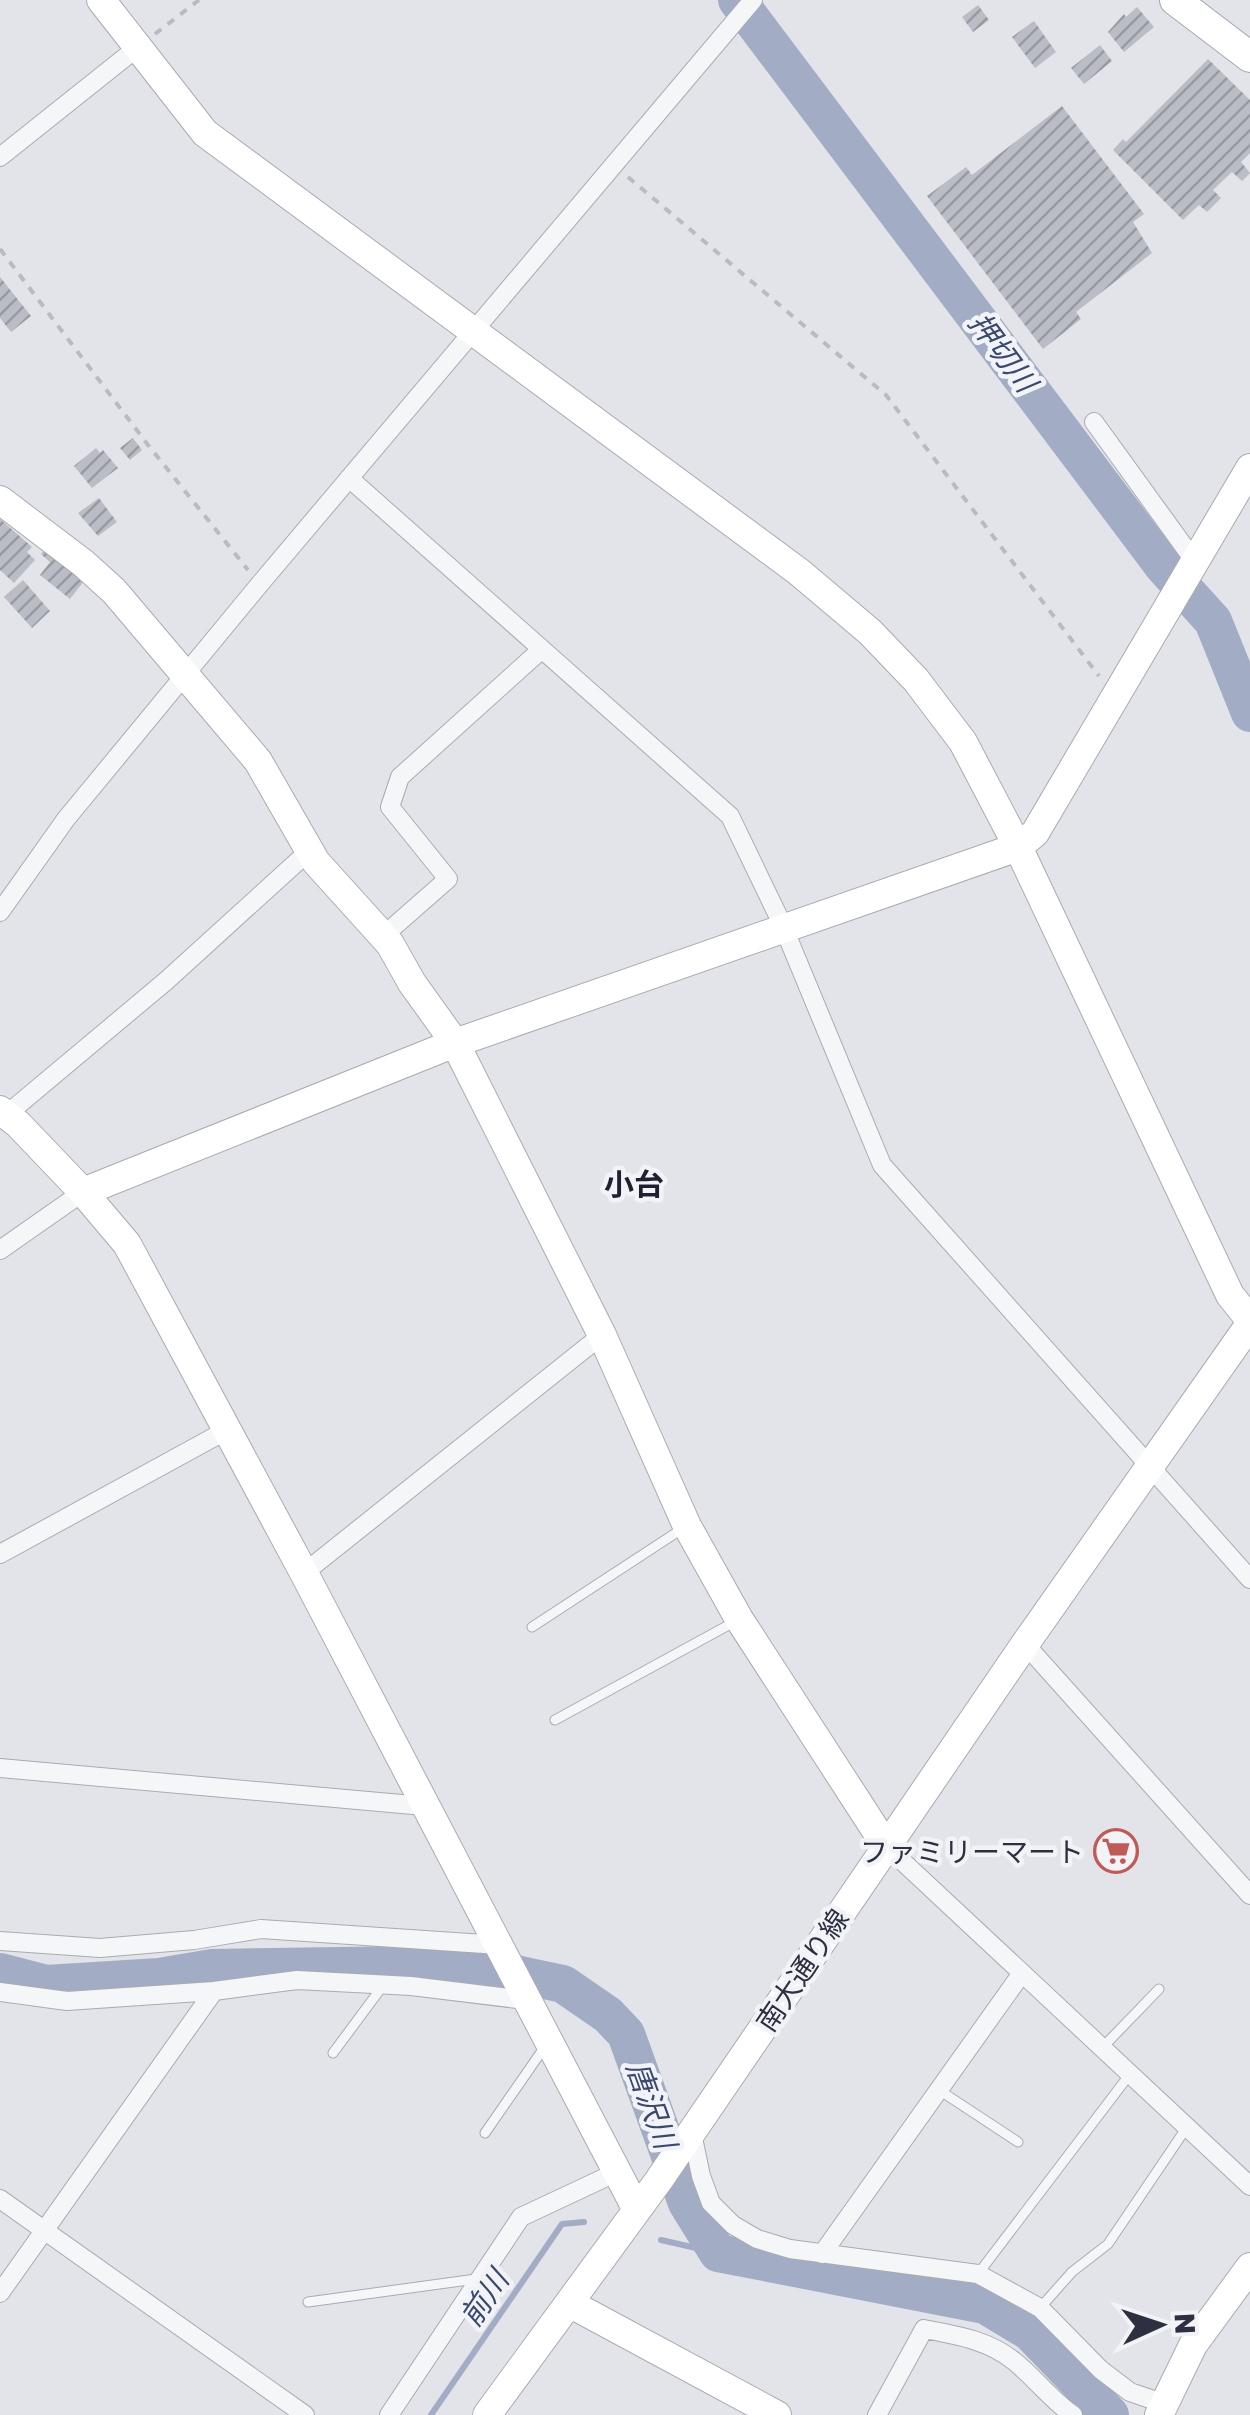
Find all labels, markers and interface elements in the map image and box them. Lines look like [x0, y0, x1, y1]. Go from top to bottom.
water label: 押切川 [962, 305, 1046, 401]
district label: 小台 [604, 1166, 664, 1202]
supermarket icon: ファミリーマート [1093, 1828, 1139, 1874]
place label: ファミリーマート [860, 1835, 1084, 1868]
street label: 南大通り線 [749, 1903, 855, 2037]
water label: 唐沢川 [620, 2057, 685, 2156]
water label: 前川 [452, 2261, 517, 2333]
north arrow [1110, 2275, 1210, 2375]
text: N [1168, 2312, 1202, 2335]

